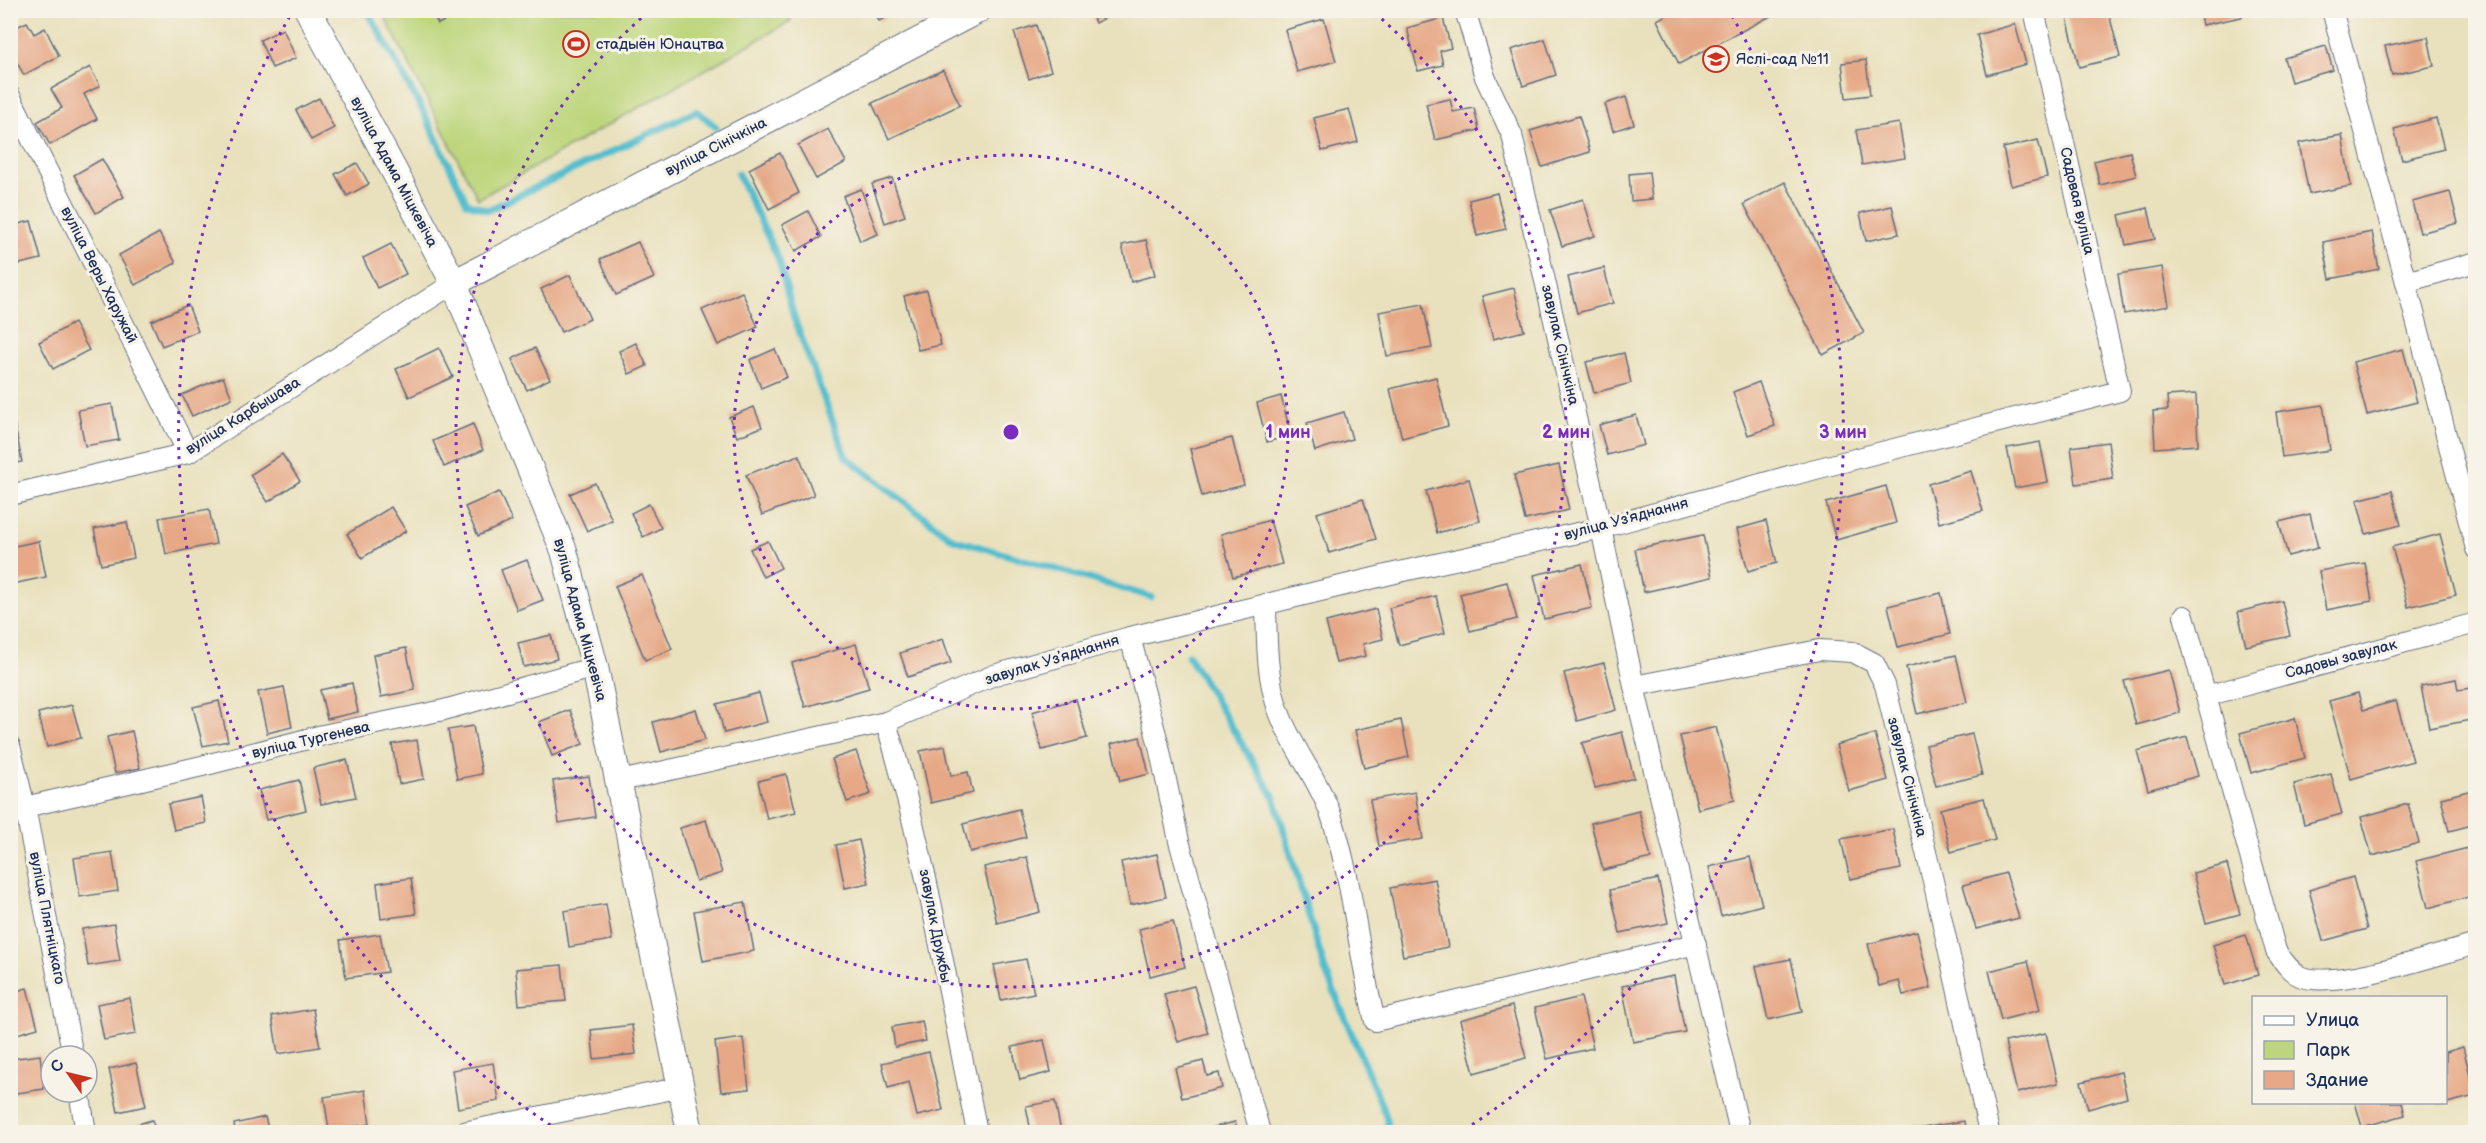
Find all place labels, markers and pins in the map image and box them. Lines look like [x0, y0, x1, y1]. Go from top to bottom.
sports icon: стадыён Юнацтва [561, 29, 591, 59]
place label: стадыён Юнацтва [596, 35, 724, 54]
school or university icon: Яслі-сад №11 [1701, 44, 1731, 74]
place label: Яслі-сад №11 [1736, 50, 1829, 69]
centre of rings [1001, 422, 1021, 442]

